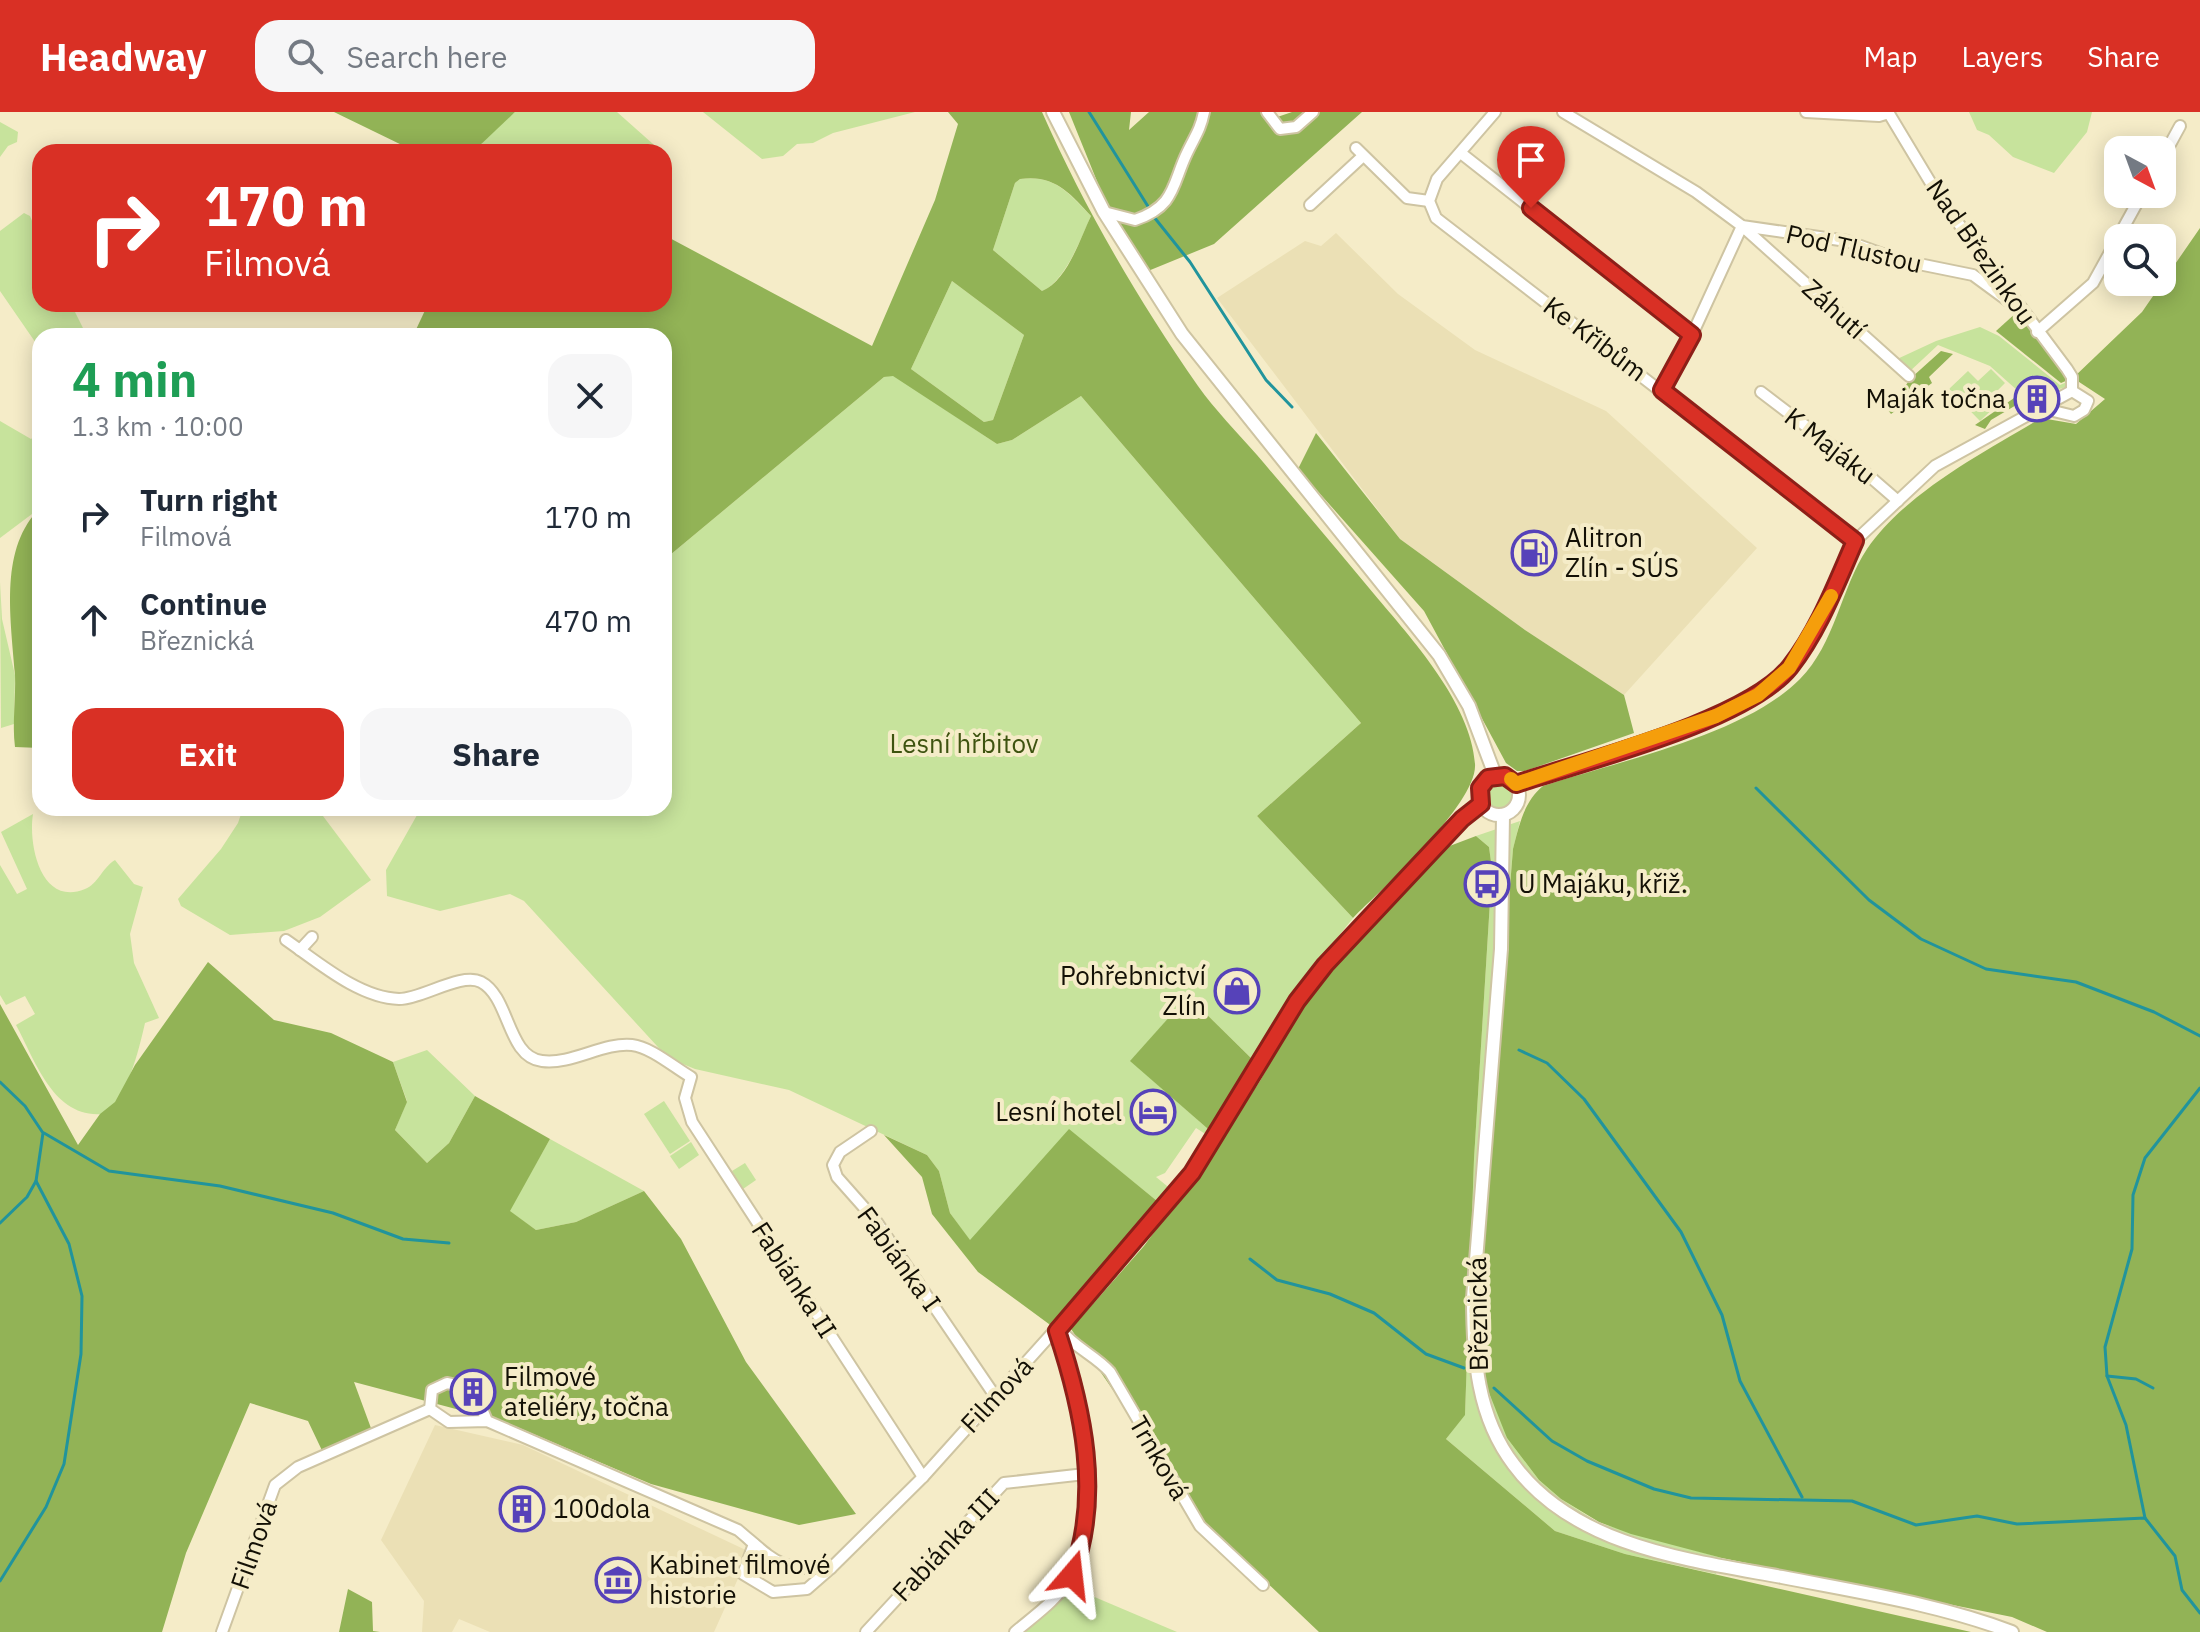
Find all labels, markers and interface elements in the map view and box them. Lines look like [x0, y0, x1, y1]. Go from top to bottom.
search box [255, 20, 815, 92]
text: Headway [40, 32, 207, 81]
icon: search [283, 34, 327, 78]
text: Search here [347, 37, 507, 76]
text: Map [1863, 38, 1917, 75]
text: Layers [1961, 38, 2043, 75]
text: Share [2087, 38, 2160, 75]
pin [1497, 126, 1565, 208]
north arrow [2104, 136, 2176, 208]
map controls [2104, 136, 2176, 296]
icon: arrive [1509, 138, 1553, 182]
text: 170 m [204, 169, 368, 241]
street label: Nad Březinkou [1919, 172, 2044, 331]
icon: right [72, 176, 176, 280]
street label: Pod Tlustou [1783, 216, 1926, 280]
button: search [2104, 224, 2176, 296]
text: Filmová [204, 239, 331, 286]
street label: Záhutí [1796, 271, 1874, 346]
street label: Ke Křibům [1537, 288, 1654, 388]
text: 4 min [72, 348, 197, 410]
button: close [548, 354, 632, 438]
building icon: Maják točna [2013, 375, 2061, 423]
place label: Maják točna [1865, 381, 2006, 415]
street label: K Majáku [1778, 399, 1883, 491]
text: 1.3 km · 10:00 [72, 409, 244, 443]
text: Turn right [140, 480, 278, 519]
icon: right [72, 494, 116, 538]
text: 170 m [545, 497, 632, 536]
text: Filmová [140, 519, 232, 553]
place label: Alitron Zlín - SÚS [1565, 520, 1679, 584]
fuel station icon: Alitron Zlín - SÚS [1510, 529, 1558, 577]
text: Continue [140, 584, 267, 623]
icon: ahead [72, 598, 116, 642]
text: 470 m [545, 601, 632, 640]
text: Březnická [140, 623, 254, 657]
button: Exit [72, 708, 344, 800]
button: Share [360, 708, 632, 800]
park label: Lesní hřbitov [889, 726, 1039, 760]
bus stop icon: U Majáku, křiž. [1463, 860, 1511, 908]
place label: U Majáku, křiž. [1518, 866, 1688, 900]
place label: Pohřebnictví Zlín [1060, 958, 1206, 1022]
shop icon: Pohřebnictví Zlín [1213, 967, 1261, 1015]
hotel icon: Lesní hotel [1129, 1088, 1177, 1136]
place label: Lesní hotel [995, 1094, 1122, 1128]
street label: Fabiánka I [850, 1199, 949, 1318]
street label: Fabiánka II [745, 1215, 845, 1344]
street label: Březnická [1459, 1256, 1495, 1372]
street label: Filmová [953, 1349, 1040, 1439]
place label: Filmové ateliéry, točna [504, 1359, 669, 1423]
building icon: Filmové ateliéry, točna [449, 1368, 497, 1416]
street label: Trnková [1122, 1409, 1198, 1506]
street label: Fabiánka III [884, 1481, 1006, 1608]
building icon: 100dola [498, 1485, 546, 1533]
place label: 100dola [553, 1491, 651, 1525]
street label: Filmová [222, 1496, 284, 1594]
position arrow [1030, 1533, 1114, 1617]
place label: Kabinet filmové historie [649, 1547, 831, 1611]
museum icon: Kabinet filmové historie [594, 1556, 642, 1604]

